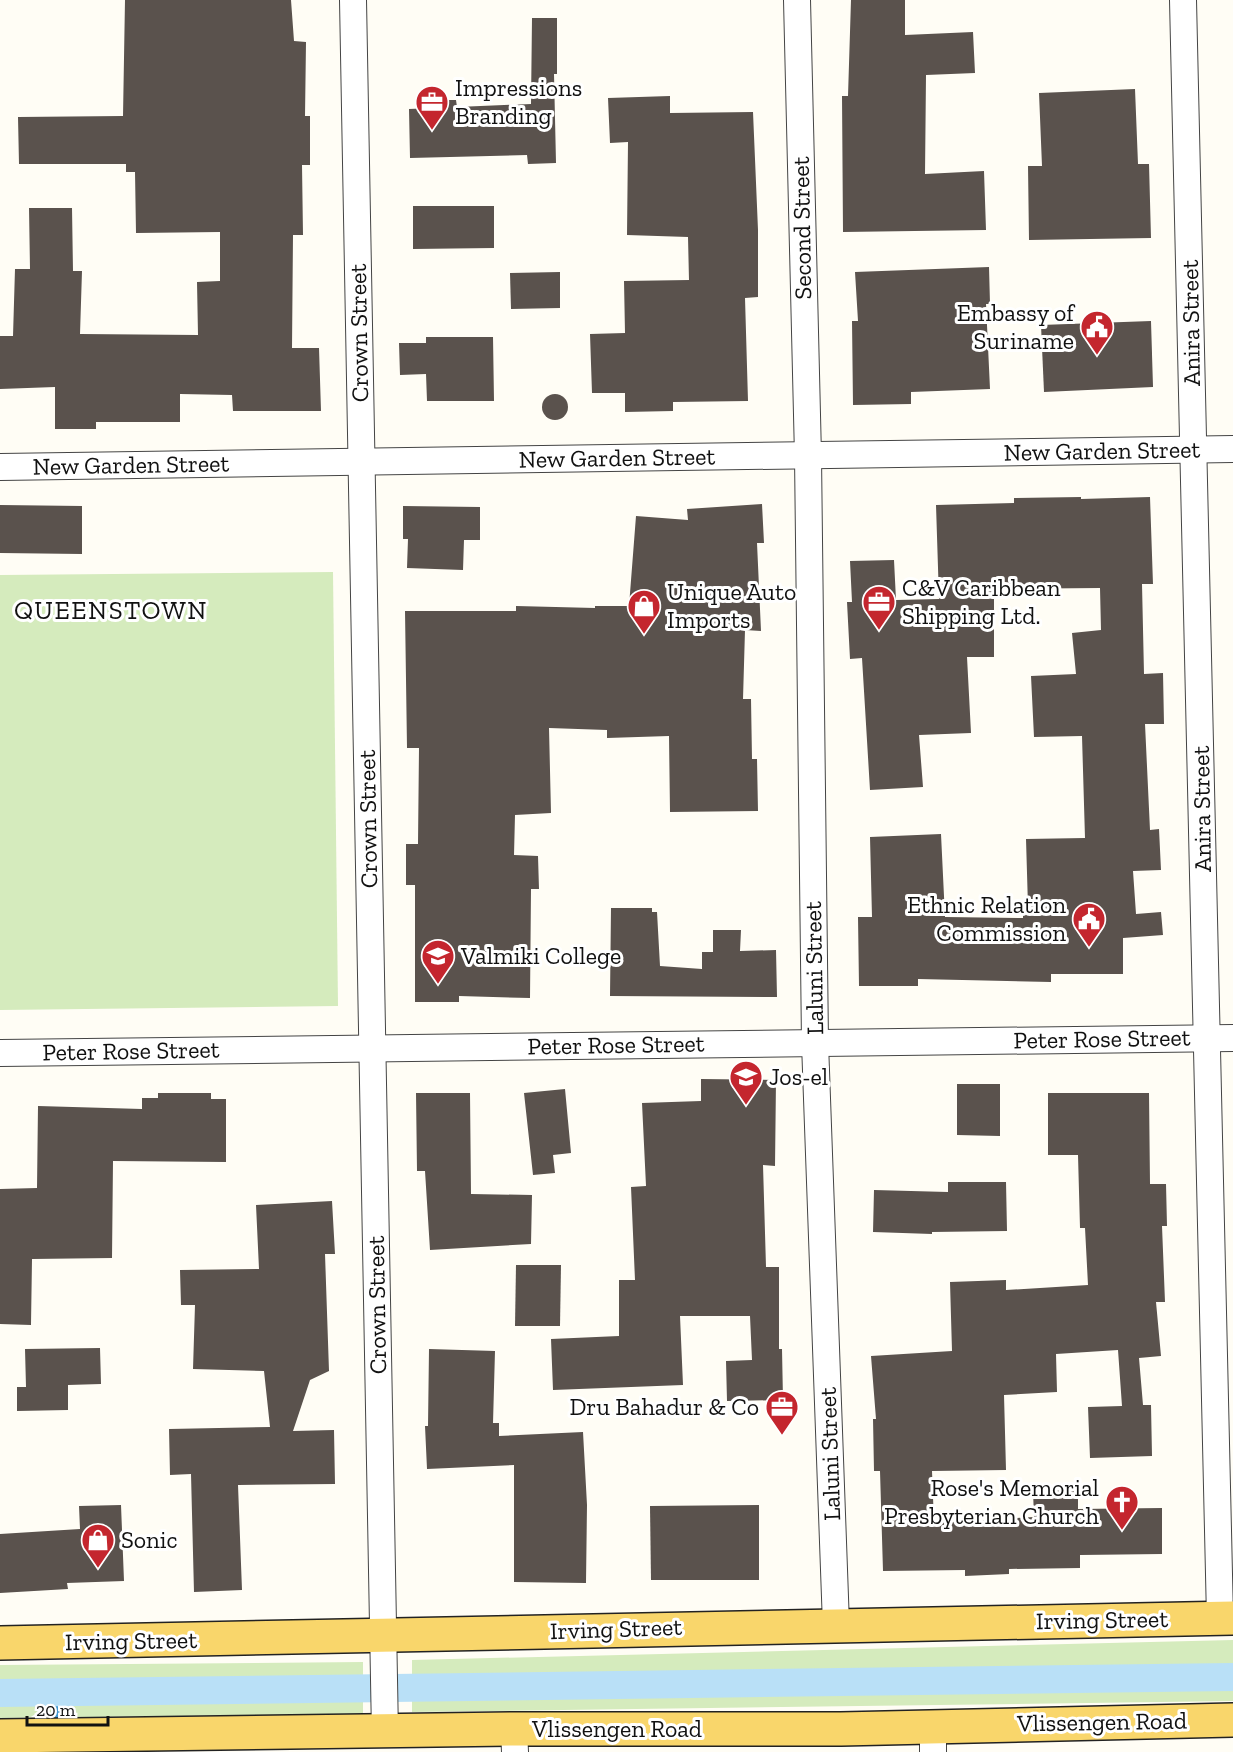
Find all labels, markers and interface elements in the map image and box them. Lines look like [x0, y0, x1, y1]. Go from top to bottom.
place label: Impressions Branding [455, 73, 582, 130]
office icon: Impressions Branding [414, 84, 450, 131]
street label: Second Street [786, 156, 817, 300]
street label: Anira Street [1175, 259, 1206, 386]
street label: Crown Street [343, 263, 374, 402]
place label: Embassy of Suriname [957, 298, 1076, 355]
public building icon: Embassy of Suriname [1079, 309, 1115, 356]
street label: New Garden Street [1003, 434, 1201, 467]
street label: New Garden Street [518, 441, 716, 474]
street label: New Garden Street [32, 448, 230, 481]
place label: C&V Caribbean Shipping Ltd. [902, 573, 1061, 630]
place label: Unique Auto Imports [667, 577, 796, 634]
office icon: C&V Caribbean Shipping Ltd. [861, 584, 897, 631]
shop icon: Unique Auto Imports [626, 588, 662, 635]
district label: QUEENSTOWN [14, 594, 208, 626]
street label: Anira Street [1186, 745, 1217, 872]
street label: Crown Street [352, 749, 383, 888]
place label: Ethnic Relation Commission [907, 890, 1066, 947]
street label: Laluni Street [798, 901, 829, 1035]
public building icon: Ethnic Relation Commission [1071, 901, 1107, 948]
school or university icon: Valmiki College [420, 938, 456, 985]
place label: Valmiki College [460, 941, 621, 970]
street label: Peter Rose Street [1013, 1022, 1191, 1055]
street label: Peter Rose Street [527, 1028, 705, 1061]
street label: Peter Rose Street [42, 1034, 220, 1067]
school or university icon: Jos-el [728, 1059, 764, 1106]
place label: Jos-el [769, 1062, 828, 1091]
street label: Crown Street [361, 1235, 392, 1374]
street label: Laluni Street [813, 1387, 846, 1521]
office icon: Dru Bahadur & Co [764, 1389, 800, 1436]
place label: Dru Bahadur & Co [569, 1392, 759, 1421]
place label: Rose's Memorial Presbyterian Church [884, 1473, 1100, 1530]
church icon: Rose's Memorial Presbyterian Church [1104, 1484, 1140, 1531]
shop icon: Sonic [80, 1522, 116, 1569]
place label: Sonic [121, 1525, 178, 1554]
street label: Irving Street [1036, 1604, 1168, 1635]
street label: Irving Street [549, 1612, 683, 1645]
street label: Irving Street [65, 1625, 197, 1656]
scale bar [27, 1689, 108, 1727]
text: 20 m [36, 1699, 76, 1721]
street label: Vlissengen Road [1016, 1706, 1187, 1737]
street label: Vlissengen Road [531, 1714, 702, 1743]

